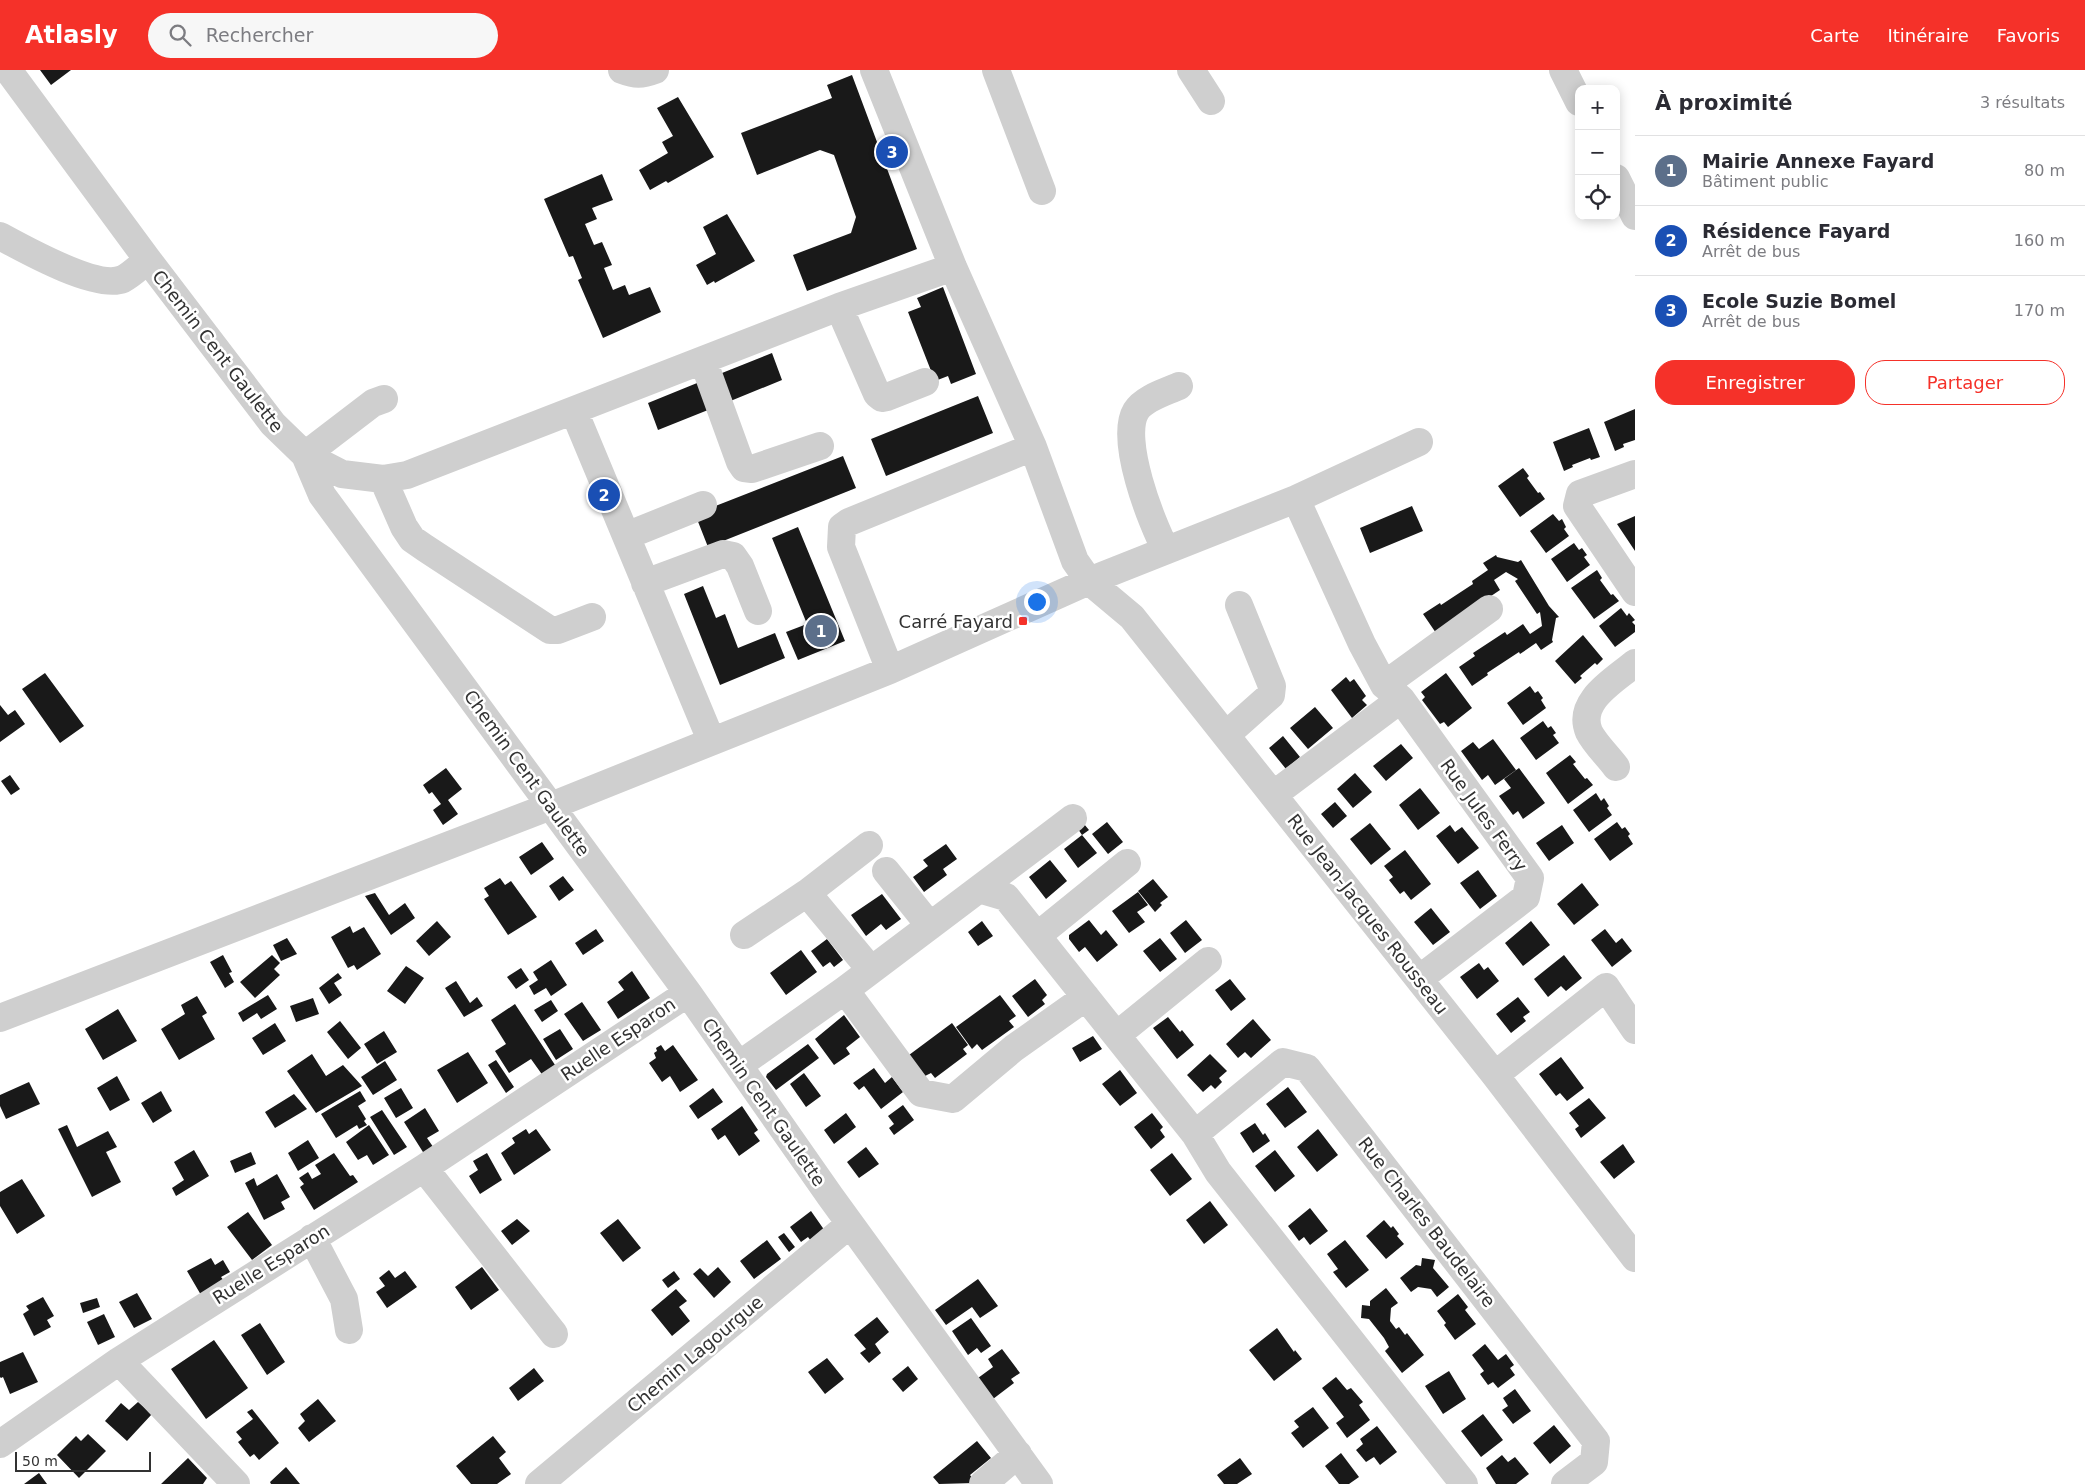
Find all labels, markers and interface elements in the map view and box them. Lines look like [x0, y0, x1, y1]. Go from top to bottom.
search box [148, 13, 498, 58]
text: Atlasly [25, 21, 118, 49]
icon: search [166, 21, 194, 49]
text: Rechercher [206, 24, 313, 46]
text: Carte [1810, 25, 1859, 46]
text: Itinéraire [1887, 25, 1969, 46]
text: Favoris [1997, 25, 2060, 46]
map controls [1575, 85, 1620, 220]
button: + [1575, 85, 1620, 130]
text: À proximité [1655, 91, 1792, 115]
text: 3 résultats [1980, 93, 2065, 112]
button: − [1575, 130, 1620, 175]
pin: 3 [876, 133, 908, 171]
text: Mairie Annexe Fayard [1702, 150, 1934, 172]
text: 1 [1665, 161, 1677, 180]
text: 80 m [2024, 161, 2065, 180]
text: Bâtiment public [1702, 172, 1829, 191]
button: locate [1575, 175, 1620, 220]
text: Résidence Fayard [1702, 220, 1890, 242]
text: 2 [1665, 231, 1677, 250]
text: 160 m [2014, 231, 2065, 250]
text: Arrêt de bus [1702, 242, 1800, 261]
street label: Chemin Cent Gaulette [148, 266, 288, 436]
text: Ecole Suzie Bomel [1702, 290, 1896, 312]
text: 3 [1665, 301, 1677, 320]
text: 170 m [2014, 301, 2065, 320]
text: Arrêt de bus [1702, 312, 1800, 331]
button: Enregistrer [1655, 360, 1855, 405]
button: Partager [1865, 360, 2065, 405]
pin: 2 [588, 476, 620, 514]
your location [1024, 589, 1050, 615]
place label: Carré Fayard [899, 611, 1013, 632]
pin: 1 [805, 612, 837, 650]
marker: Carré Fayard [1017, 615, 1029, 627]
street label: Chemin Cent Gaulette [460, 686, 594, 860]
street label: Rue Jules Ferry [1436, 755, 1532, 875]
street label: Rue Jean-Jacques Rousseau [1283, 810, 1453, 1018]
street label: Ruelle Esparon [557, 993, 679, 1085]
street label: Chemin Cent Gaulette [698, 1014, 830, 1190]
street label: Rue Charles Baudelaire [1354, 1133, 1500, 1311]
street label: Ruelle Esparon [209, 1220, 333, 1308]
street label: Chemin Lagourgue [623, 1291, 767, 1417]
scale bar [15, 1449, 151, 1472]
text: 50 m [22, 1453, 58, 1469]

